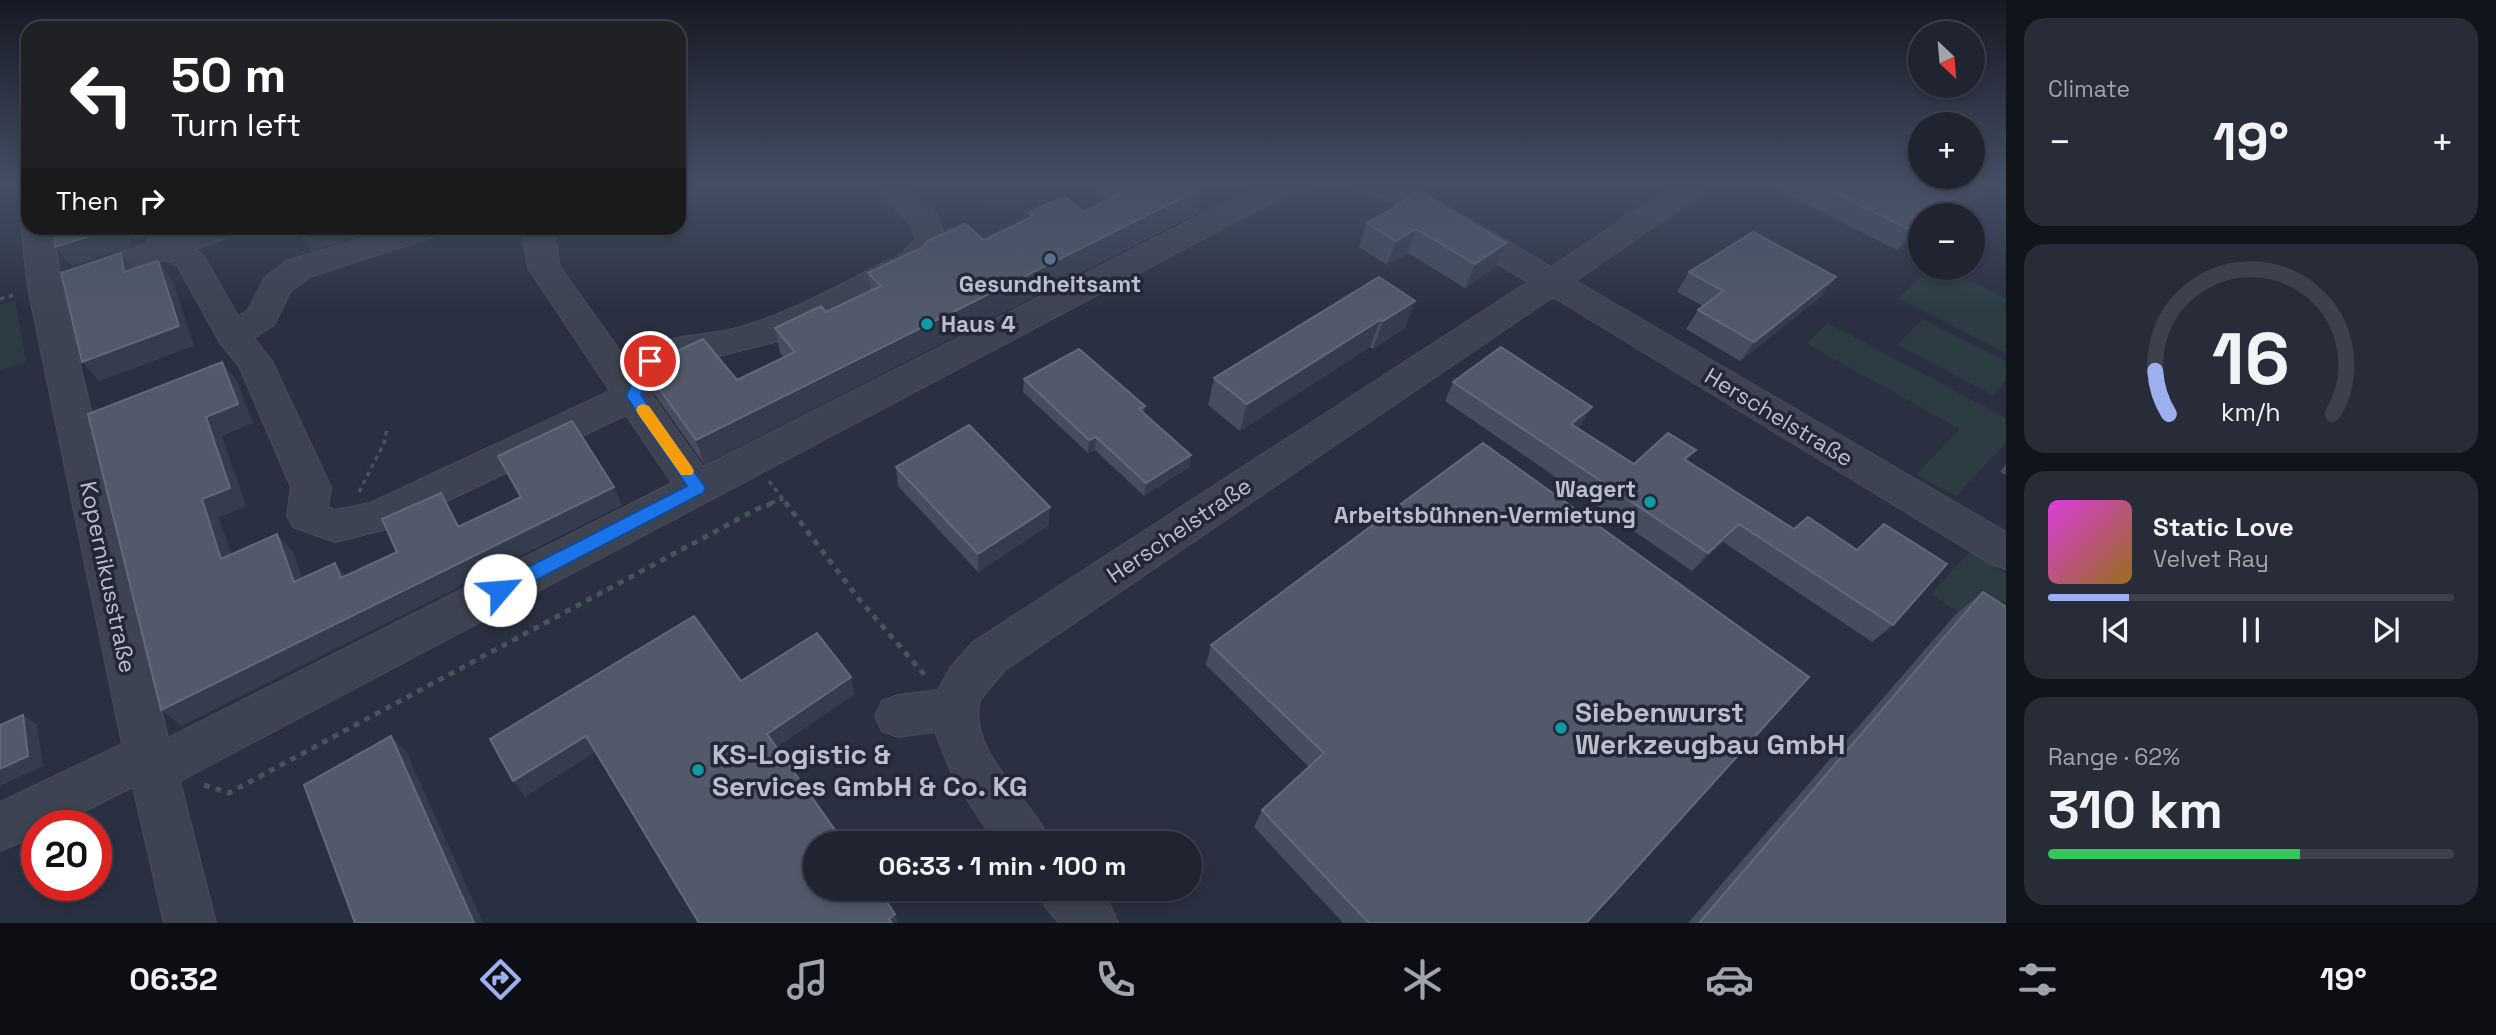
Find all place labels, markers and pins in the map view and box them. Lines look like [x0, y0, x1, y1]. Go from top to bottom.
marker: Gesundheitsamt [1042, 251, 1058, 267]
place label: Gesundheitsamt [959, 269, 1141, 299]
place label: Haus 4 [941, 309, 1016, 339]
marker: Haus 4 [919, 316, 935, 332]
pin [620, 331, 680, 391]
place label: Wagert Arbeitsbühnen-Vermietung [1334, 474, 1636, 530]
marker: Wagert Arbeitsbühnen-Vermietung [1642, 494, 1658, 510]
place label: Siebenwurst Werkzeugbau GmbH [1575, 694, 1845, 762]
marker: Siebenwurst Werkzeugbau GmbH [1553, 720, 1569, 736]
place label: KS-Logistic & Services GmbH & Co. KG [712, 736, 1028, 804]
marker: KS-Logistic & Services GmbH & Co. KG [690, 762, 706, 778]

